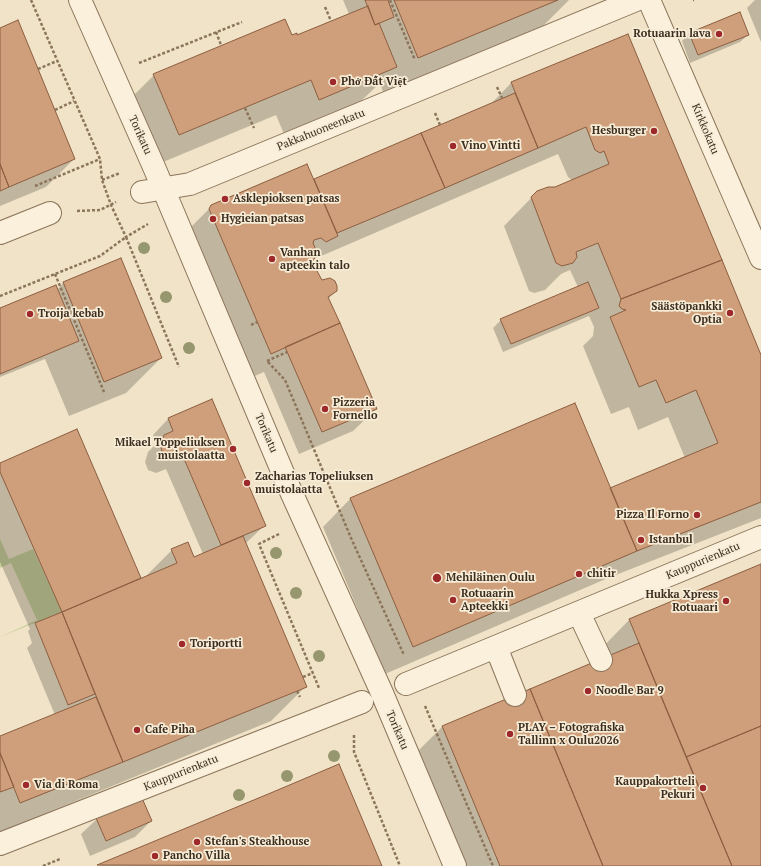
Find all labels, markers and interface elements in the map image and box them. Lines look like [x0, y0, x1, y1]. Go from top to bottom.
place label: Rotuaarin lava [633, 27, 711, 41]
marker: Rotuaarin lava [714, 29, 724, 39]
place label: Phở Đất Việt [341, 75, 407, 89]
marker: Phở Đất Việt [328, 77, 338, 87]
street label: Kirkkokatu [688, 102, 722, 156]
street label: Pakkahuoneenkatu [275, 106, 367, 154]
street label: Torikatu [126, 113, 154, 157]
place label: Hesburger [592, 124, 646, 138]
marker: Hesburger [649, 126, 659, 136]
place label: Vino Vintti [461, 139, 520, 153]
marker: Vino Vintti [448, 141, 458, 151]
place label: Asklepioksen patsas [233, 192, 339, 206]
marker: Asklepioksen patsas [220, 194, 230, 204]
place label: Hygieian patsas [221, 212, 304, 226]
marker: Hygieian patsas [208, 214, 218, 224]
place label: Vanhan apteekin talo [280, 246, 350, 272]
marker: Vanhan apteekin talo [267, 254, 277, 264]
place label: Säästöpankki Optia [651, 300, 722, 326]
place label: Troija kebab [38, 307, 104, 321]
marker: Säästöpankki Optia [725, 308, 735, 318]
marker: Troija kebab [25, 309, 35, 319]
place label: Pizzeria Fornello [333, 396, 377, 422]
marker: Pizzeria Fornello [320, 404, 330, 414]
street label: Torikatu [252, 411, 280, 455]
place label: Mikael Toppeliuksen muistolaatta [115, 436, 225, 462]
marker: Mikael Toppeliuksen muistolaatta [228, 444, 238, 454]
place label: Zacharias Topeliuksen muistolaatta [255, 470, 373, 496]
marker: Zacharias Topeliuksen muistolaatta [242, 478, 252, 488]
place label: Pizza Il Forno [616, 508, 689, 522]
marker: Pizza Il Forno [692, 510, 702, 520]
place label: Istanbul [649, 533, 693, 547]
marker: Istanbul [636, 535, 646, 545]
street label: Kauppurienkatu [664, 539, 742, 583]
place label: chitir [587, 567, 616, 581]
marker: chitir [574, 569, 584, 579]
place label: Mehiläinen Oulu [446, 571, 535, 585]
marker: Mehiläinen Oulu [431, 572, 443, 584]
place label: Rotuaarin Apteekki [461, 587, 514, 613]
place label: Hukka Xpress Rotuaari [645, 588, 718, 614]
marker: Rotuaarin Apteekki [448, 595, 458, 605]
marker: Hukka Xpress Rotuaari [721, 596, 731, 606]
place label: Toriportti [190, 637, 242, 651]
marker: Toriportti [177, 639, 187, 649]
place label: Noodle Bar 9 [596, 684, 664, 698]
marker: Noodle Bar 9 [583, 686, 593, 696]
street label: Torikatu [383, 708, 411, 752]
place label: PLAY – Fotografiska Tallinn x Oulu2026 [518, 721, 624, 747]
place label: Cafe Piha [145, 723, 195, 737]
marker: Cafe Piha [132, 725, 142, 735]
marker: PLAY – Fotografiska Tallinn x Oulu2026 [505, 729, 515, 739]
street label: Kauppurienkatu [142, 752, 220, 794]
place label: Kauppakortteli Pekuri [615, 775, 695, 801]
place label: Via di Roma [34, 778, 98, 792]
marker: Via di Roma [21, 780, 31, 790]
marker: Kauppakortteli Pekuri [698, 783, 708, 793]
place label: Stefan's Steakhouse [205, 835, 309, 849]
marker: Stefan's Steakhouse [192, 837, 202, 847]
place label: Pancho Villa [163, 849, 230, 863]
marker: Pancho Villa [150, 851, 160, 861]

